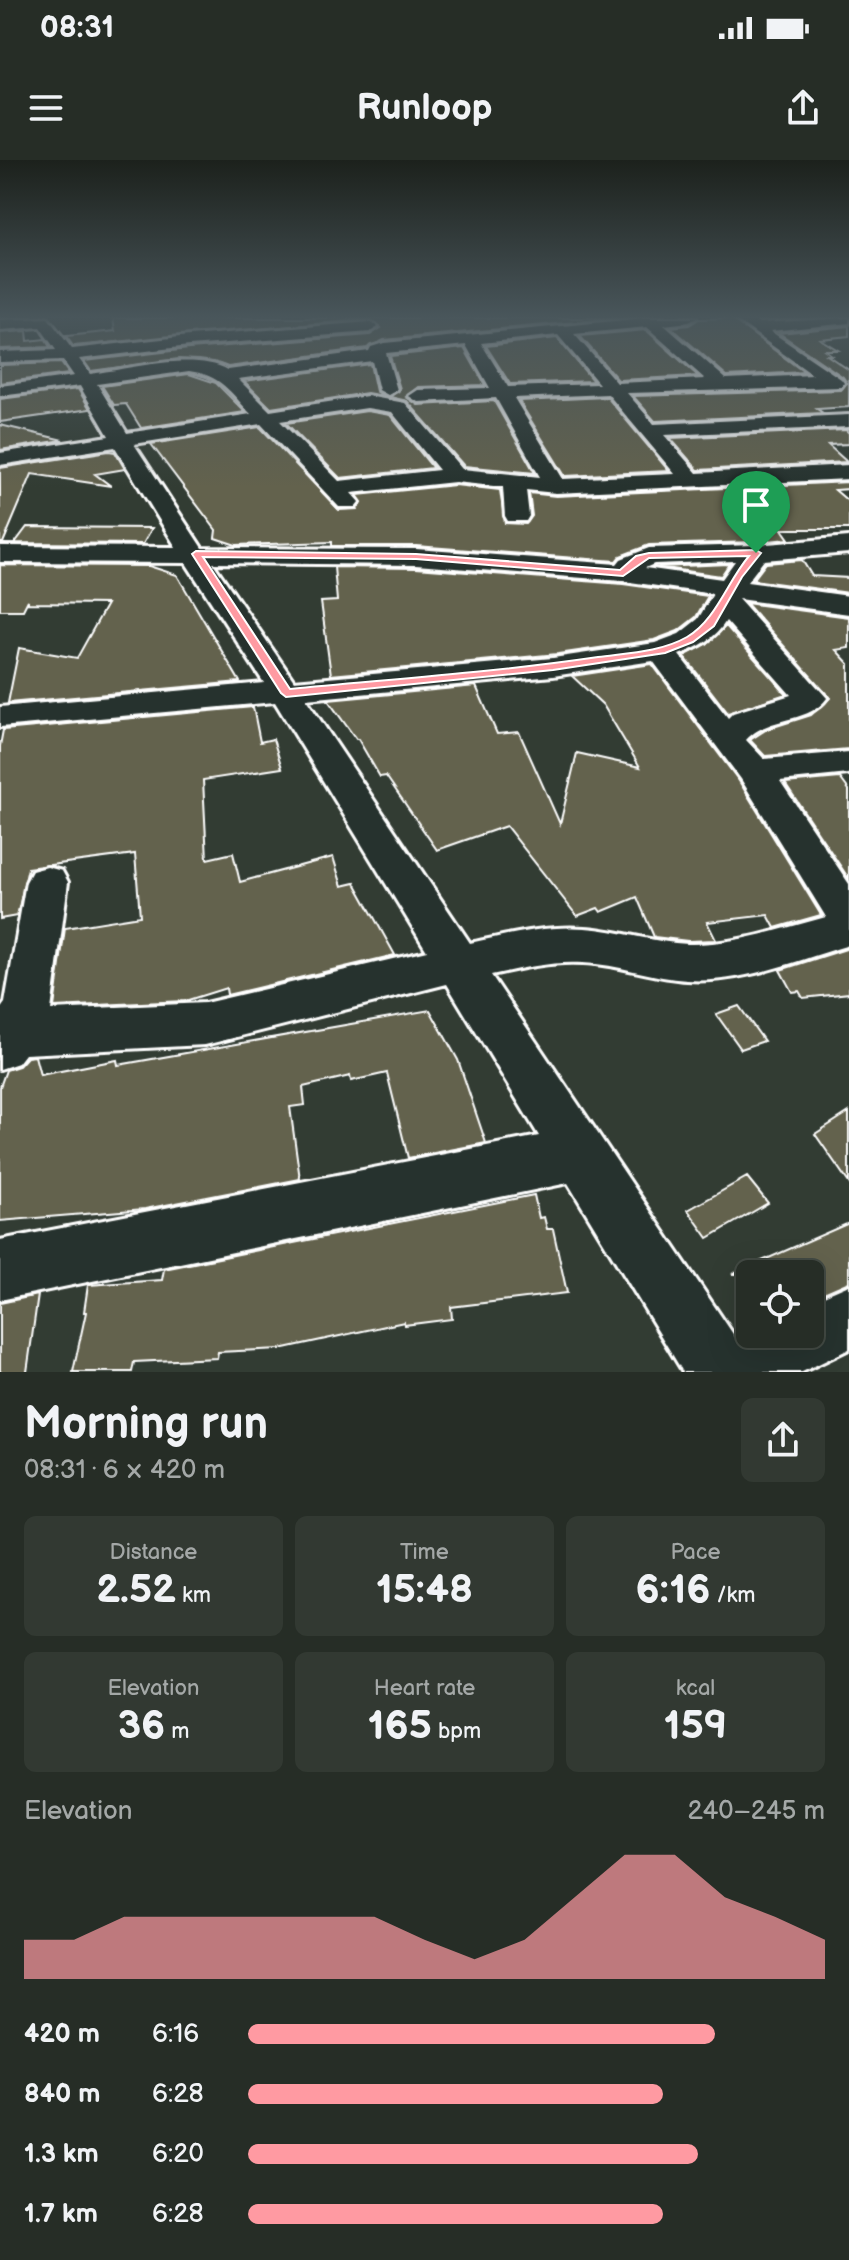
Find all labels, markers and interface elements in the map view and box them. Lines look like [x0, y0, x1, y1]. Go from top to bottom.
text: 08:31 [40, 10, 114, 46]
icon: menu [24, 86, 68, 130]
icon: share [781, 86, 825, 130]
text: Runloop [357, 87, 492, 130]
pin [722, 471, 790, 553]
icon: arrive [734, 483, 778, 527]
map controls [736, 1260, 824, 1348]
button: locate [736, 1260, 824, 1348]
text: Morning run [24, 1398, 268, 1451]
button: share [741, 1398, 825, 1482]
text: 08:31 · 6 × 420 m [24, 1455, 225, 1486]
text: Distance [110, 1539, 197, 1566]
text: Time [400, 1539, 449, 1566]
text: Pace [670, 1539, 721, 1566]
text: 2.52 [96, 1566, 176, 1614]
text: 15:48 [376, 1566, 473, 1614]
text: 6:16 [636, 1566, 711, 1614]
text: km [176, 1582, 211, 1609]
text: /km [711, 1582, 755, 1609]
text: Elevation [108, 1675, 199, 1702]
text: Heart rate [374, 1675, 475, 1702]
text: kcal [676, 1675, 715, 1702]
text: 36 [118, 1702, 165, 1750]
text: 165 [368, 1702, 432, 1750]
text: 159 [664, 1702, 727, 1750]
text: m [165, 1718, 189, 1745]
text: bpm [432, 1718, 481, 1745]
text: Elevation [24, 1796, 132, 1827]
text: 240–245 m [688, 1796, 825, 1827]
text: 420 m [24, 2019, 100, 2050]
text: 6:16 [152, 2019, 199, 2050]
text: 840 m [24, 2079, 100, 2110]
text: 6:28 [152, 2079, 204, 2110]
text: 1.3 km [24, 2139, 99, 2170]
text: 6:20 [152, 2139, 204, 2170]
text: 1.7 km [24, 2199, 98, 2230]
text: 6:28 [152, 2199, 204, 2230]

